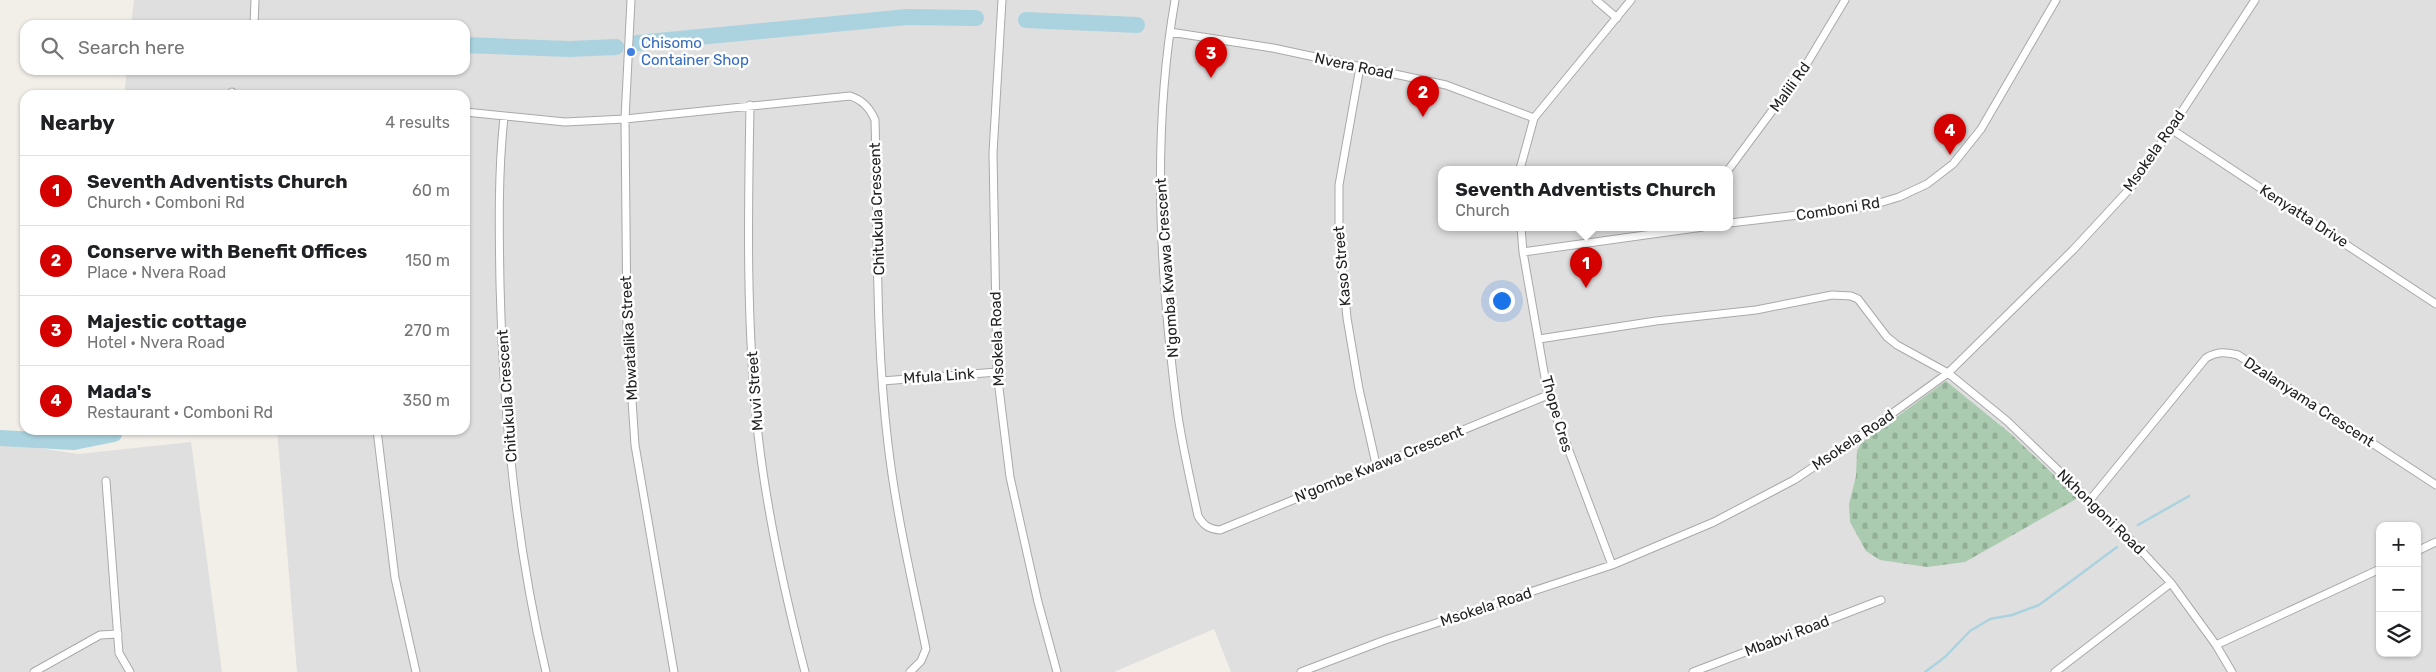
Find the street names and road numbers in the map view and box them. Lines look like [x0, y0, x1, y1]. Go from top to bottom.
street label: Nvera Road [1313, 49, 1395, 83]
street label: Malili Rd [1766, 59, 1814, 115]
street label: Msokela Road [2119, 107, 2189, 195]
street label: Chitukula Crescent [866, 142, 888, 276]
street label: N'gomba Kwawa Crescent [1152, 177, 1182, 359]
street label: Kenyatta Drive [2256, 181, 2352, 251]
street label: Comboni Rd [1795, 193, 1881, 225]
street label: Kaso Street [1330, 225, 1354, 307]
street label: Mbwatalika Street [617, 275, 641, 401]
street label: Msokela Road [986, 291, 1008, 387]
street label: Chitukula Crescent [493, 329, 521, 463]
street label: Muvi Street [743, 350, 767, 431]
street label: Dzalanyama Crescent [2240, 353, 2378, 451]
street label: Mfula Link [903, 365, 975, 387]
street label: Thope Cres [1537, 374, 1577, 455]
street label: Msokela Road [1809, 406, 1897, 474]
street label: N'gombe Kwawa Crescent [1292, 422, 1466, 506]
street label: Nkhongoni Road [2054, 466, 2148, 558]
street label: Msokela Road [1438, 584, 1534, 630]
street label: Mbabvi Road [1742, 612, 1832, 660]

